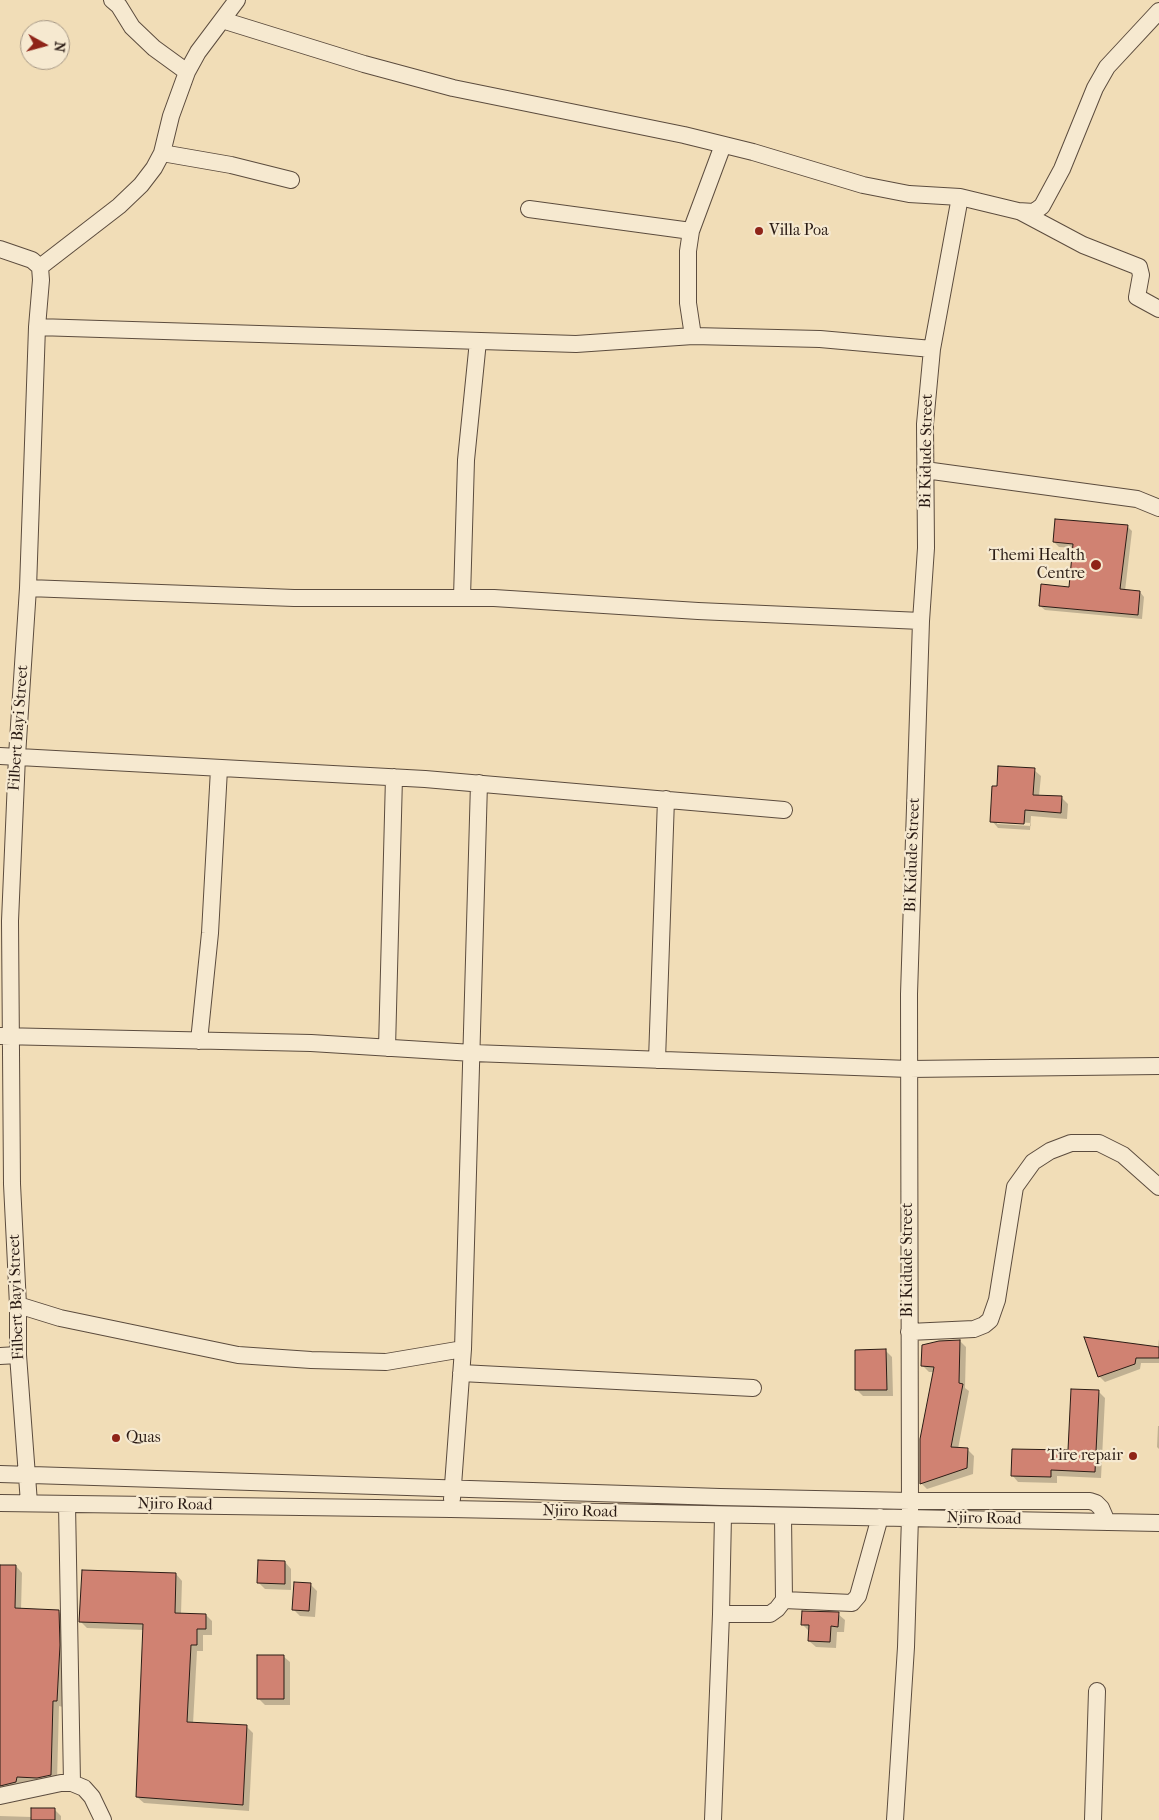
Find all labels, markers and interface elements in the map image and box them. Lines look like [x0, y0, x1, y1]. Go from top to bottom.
north arrow [20, 20, 70, 70]
text: N [50, 40, 68, 53]
place label: Villa Poa [769, 221, 829, 241]
marker: Villa Poa [753, 225, 765, 237]
street label: Bi Kidude Street [916, 393, 938, 509]
place label: Themi Health Centre [989, 546, 1085, 584]
marker: Themi Health Centre [1089, 558, 1103, 572]
street label: Filbert Bayi Street [5, 664, 33, 792]
street label: Bi Kidude Street [901, 797, 925, 913]
street label: Bi Kidude Street [898, 1203, 918, 1317]
street label: Filbert Bayi Street [5, 1234, 29, 1360]
place label: Quas [126, 1428, 161, 1448]
marker: Quas [110, 1432, 122, 1444]
place label: Tire repair [1048, 1446, 1123, 1466]
marker: Tire repair [1127, 1450, 1139, 1462]
street label: Njiro Road [137, 1495, 213, 1515]
street label: Njiro Road [542, 1502, 618, 1522]
street label: Njiro Road [946, 1509, 1022, 1529]

